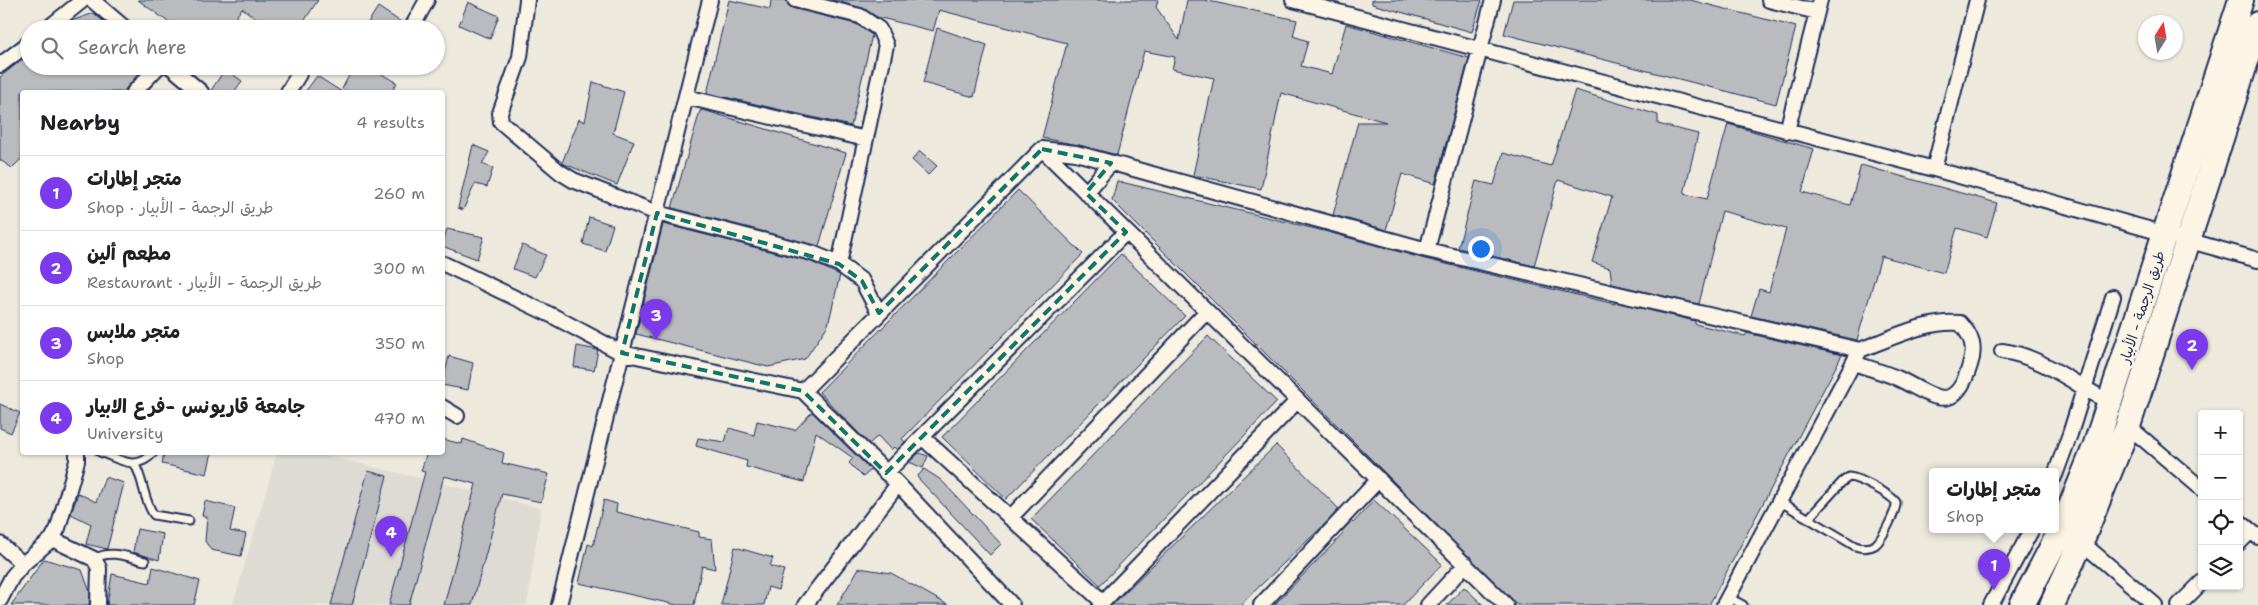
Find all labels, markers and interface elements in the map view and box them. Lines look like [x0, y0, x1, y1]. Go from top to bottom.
north arrow [2138, 15, 2183, 60]
search box [20, 20, 445, 75]
icon: search [38, 34, 66, 62]
text: Search here [78, 35, 187, 60]
text: Nearby [40, 109, 120, 137]
text: 4 results [356, 112, 425, 133]
text: متجر إطارات [87, 166, 182, 191]
text: 1 [52, 183, 60, 204]
text: 260 m [373, 183, 425, 204]
text: Shop · طريق الرجمة - الأبيار [87, 197, 274, 218]
your location [1468, 236, 1494, 262]
text: مطعم ألين [87, 241, 171, 266]
street label: طريق الرجمة - الأبيار [2115, 249, 2169, 366]
text: 2 [50, 258, 62, 279]
text: 300 m [373, 258, 425, 279]
text: Restaurant · طريق الرجمة - الأبيار [87, 272, 322, 293]
pin: 3 [640, 299, 672, 340]
text: متجر ملابس [87, 319, 180, 344]
pin: 2 [2176, 329, 2208, 370]
text: 3 [50, 333, 62, 354]
text: 350 m [374, 333, 425, 354]
text: Shop [87, 348, 124, 369]
text: جامعة قاريونس -فرع الابيار [87, 394, 305, 419]
text: 4 [50, 408, 62, 429]
text: 470 m [374, 408, 425, 429]
map controls [2198, 410, 2243, 590]
button: + [2198, 410, 2243, 455]
text: University [87, 423, 163, 444]
button: − [2198, 455, 2243, 500]
popup [1929, 468, 2059, 533]
text: متجر إطارات [1947, 477, 2041, 502]
button: locate [2198, 500, 2243, 545]
text: Shop [1947, 506, 1984, 527]
pin: 4 [375, 516, 407, 557]
button: layers [2198, 545, 2243, 590]
pin: 1 [1978, 549, 2010, 590]

